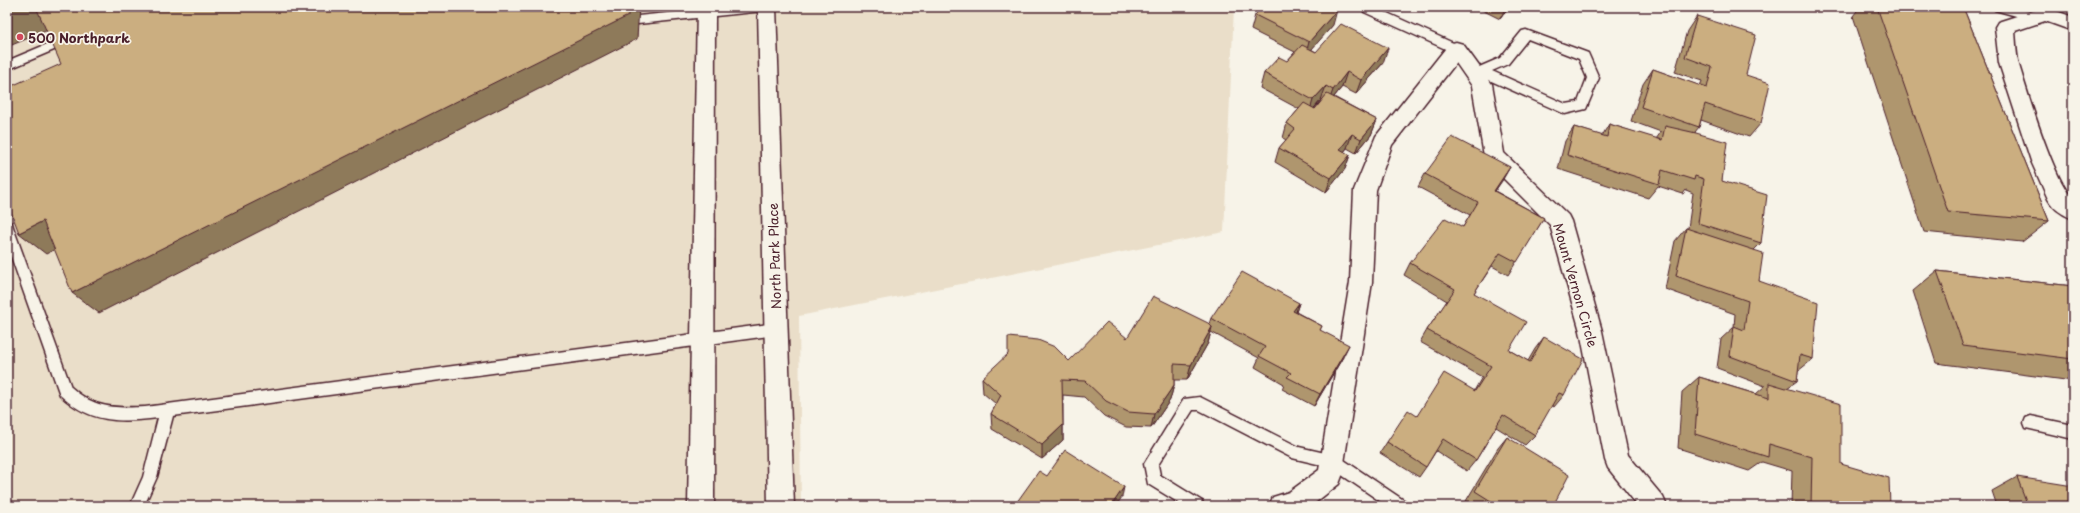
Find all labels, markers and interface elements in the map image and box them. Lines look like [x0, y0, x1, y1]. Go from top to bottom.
place label: 500 Northpark [28, 28, 130, 47]
marker: 500 Northpark [15, 32, 25, 42]
street label: North Park Place [763, 203, 785, 309]
street label: Mount Vernon Circle [1549, 221, 1603, 349]

